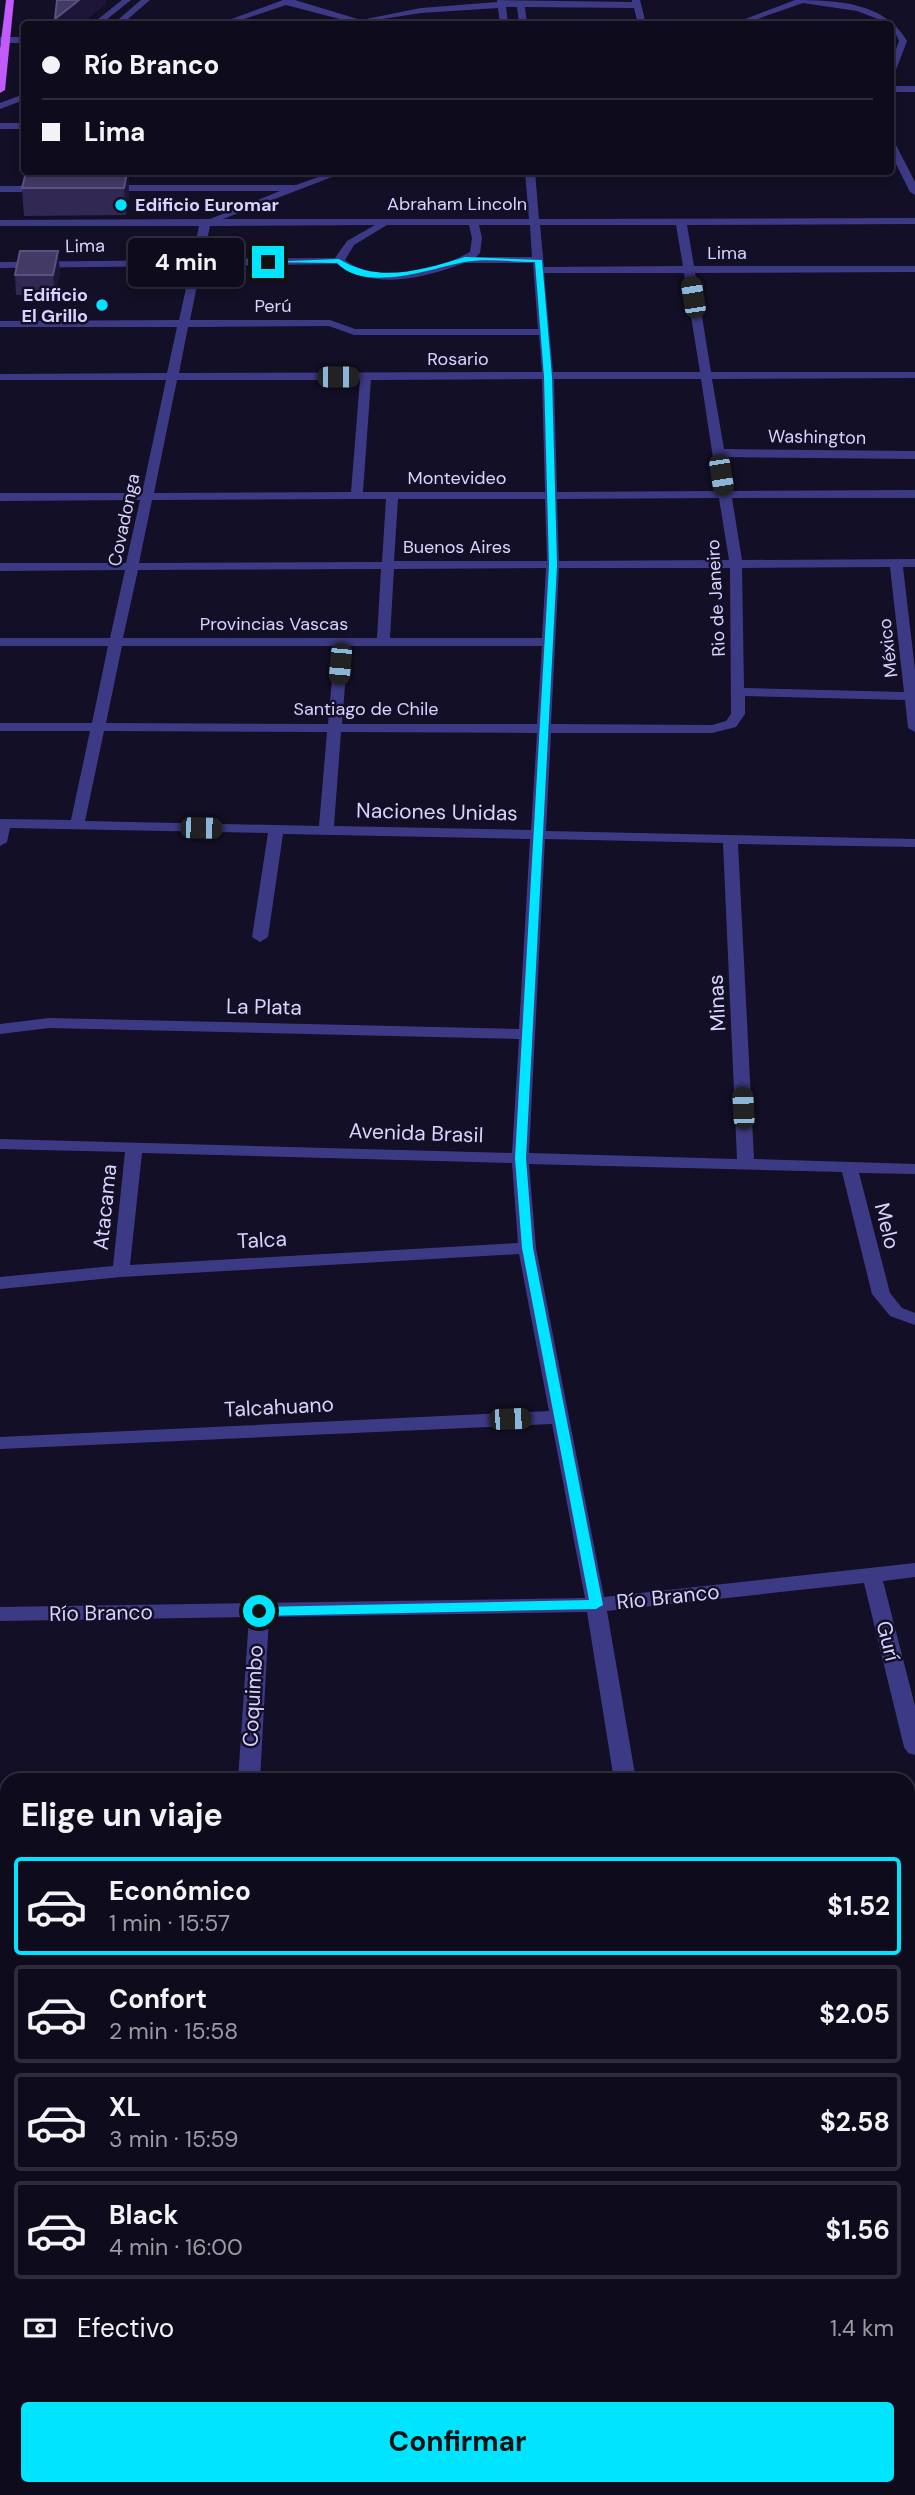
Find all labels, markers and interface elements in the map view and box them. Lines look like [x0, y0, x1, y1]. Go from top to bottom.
text: Río Branco [84, 48, 219, 82]
text: Lima [84, 115, 145, 149]
street label: Abraham Lincoln [387, 192, 527, 216]
place label: Edificio Euromar [135, 193, 279, 217]
marker: Edificio Euromar [113, 197, 129, 213]
street label: Lima [65, 234, 105, 258]
callout: 4 min [128, 238, 244, 286]
street label: Lima [707, 241, 747, 265]
route end [252, 246, 284, 278]
text: 4 min [155, 247, 217, 277]
car [680, 275, 707, 319]
place label: Edificio El Grillo [22, 283, 88, 328]
street label: Perú [254, 294, 292, 318]
marker: Edificio El Grillo [94, 297, 110, 313]
street label: Rosario [427, 347, 489, 371]
car [318, 367, 360, 388]
street label: Washington [768, 424, 866, 450]
car [708, 453, 735, 497]
street label: Montevideo [408, 466, 506, 490]
street label: Covadonga [102, 471, 146, 569]
street label: Buenos Aires [403, 535, 511, 559]
street label: Rio de Janeiro [701, 539, 731, 657]
street label: Provincias Vascas [200, 612, 348, 636]
street label: México [872, 617, 904, 679]
car [328, 642, 353, 686]
street label: Santiago de Chile [294, 697, 439, 721]
street label: Naciones Unidas [356, 797, 518, 827]
car [180, 817, 223, 839]
street label: Minas [702, 974, 732, 1032]
street label: La Plata [226, 992, 302, 1022]
car [732, 1086, 755, 1130]
street label: Avenida Brasil [348, 1117, 484, 1149]
street label: Atacama [87, 1163, 123, 1251]
street label: Melo [868, 1200, 906, 1252]
street label: Talca [236, 1225, 288, 1255]
street label: Talcahuano [223, 1390, 335, 1424]
car [489, 1408, 532, 1430]
street label: Río Branco [615, 1578, 721, 1616]
route start [243, 1595, 275, 1627]
street label: Río Branco [49, 1598, 153, 1628]
street label: Gurí [870, 1618, 907, 1664]
street label: Coquimbo [236, 1644, 270, 1748]
text: Elige un viaje [21, 1794, 223, 1836]
text: Económico [109, 1874, 251, 1908]
icon: car [25, 1875, 88, 1938]
text: $1.52 [827, 1889, 890, 1923]
text: 1 min · 15:57 [109, 1908, 230, 1938]
text: Confort [109, 1982, 207, 2016]
icon: car [25, 1983, 88, 2046]
text: $2.05 [819, 1997, 890, 2031]
text: 2 min · 15:58 [109, 2016, 238, 2046]
text: XL [109, 2090, 141, 2124]
icon: car [25, 2091, 88, 2154]
text: $2.58 [820, 2105, 890, 2139]
text: 3 min · 15:59 [109, 2124, 238, 2154]
text: Black [109, 2198, 179, 2232]
icon: car [25, 2199, 88, 2262]
text: $1.56 [826, 2213, 890, 2247]
text: 4 min · 16:00 [109, 2232, 243, 2262]
icon: cash [21, 2309, 59, 2347]
text: Efectivo [77, 2311, 174, 2345]
text: 1.4 km [830, 2313, 894, 2343]
button: Confirmar [21, 2402, 894, 2482]

